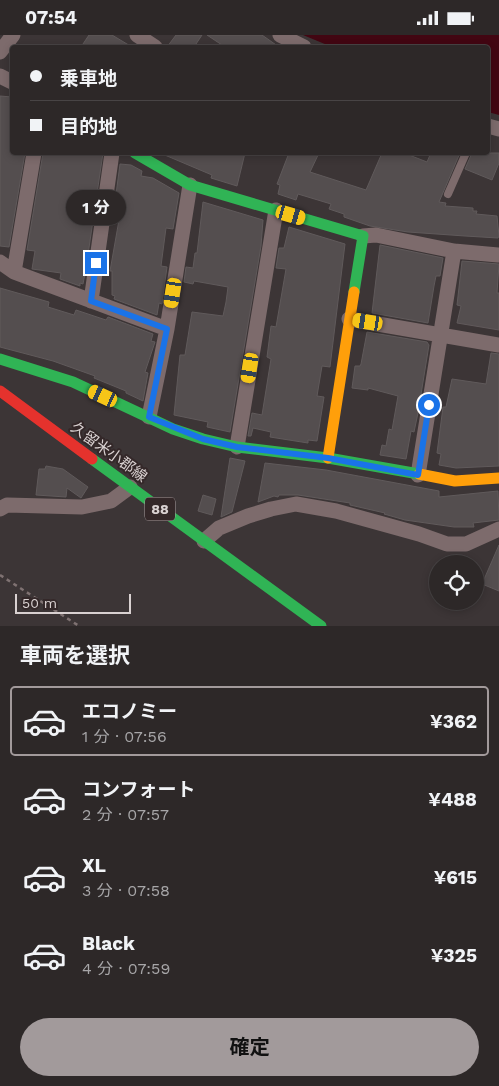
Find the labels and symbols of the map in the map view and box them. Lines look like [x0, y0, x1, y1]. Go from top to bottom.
callout: 1 分 [66, 191, 126, 225]
car [274, 204, 307, 226]
route end [85, 252, 107, 274]
car [163, 277, 182, 309]
car [352, 312, 383, 332]
car [240, 352, 259, 384]
car [86, 383, 119, 409]
route start [418, 394, 440, 416]
street label: 久留米小郡線 [67, 418, 151, 486]
road number: 88 [145, 497, 175, 521]
scale bar [15, 591, 131, 614]

